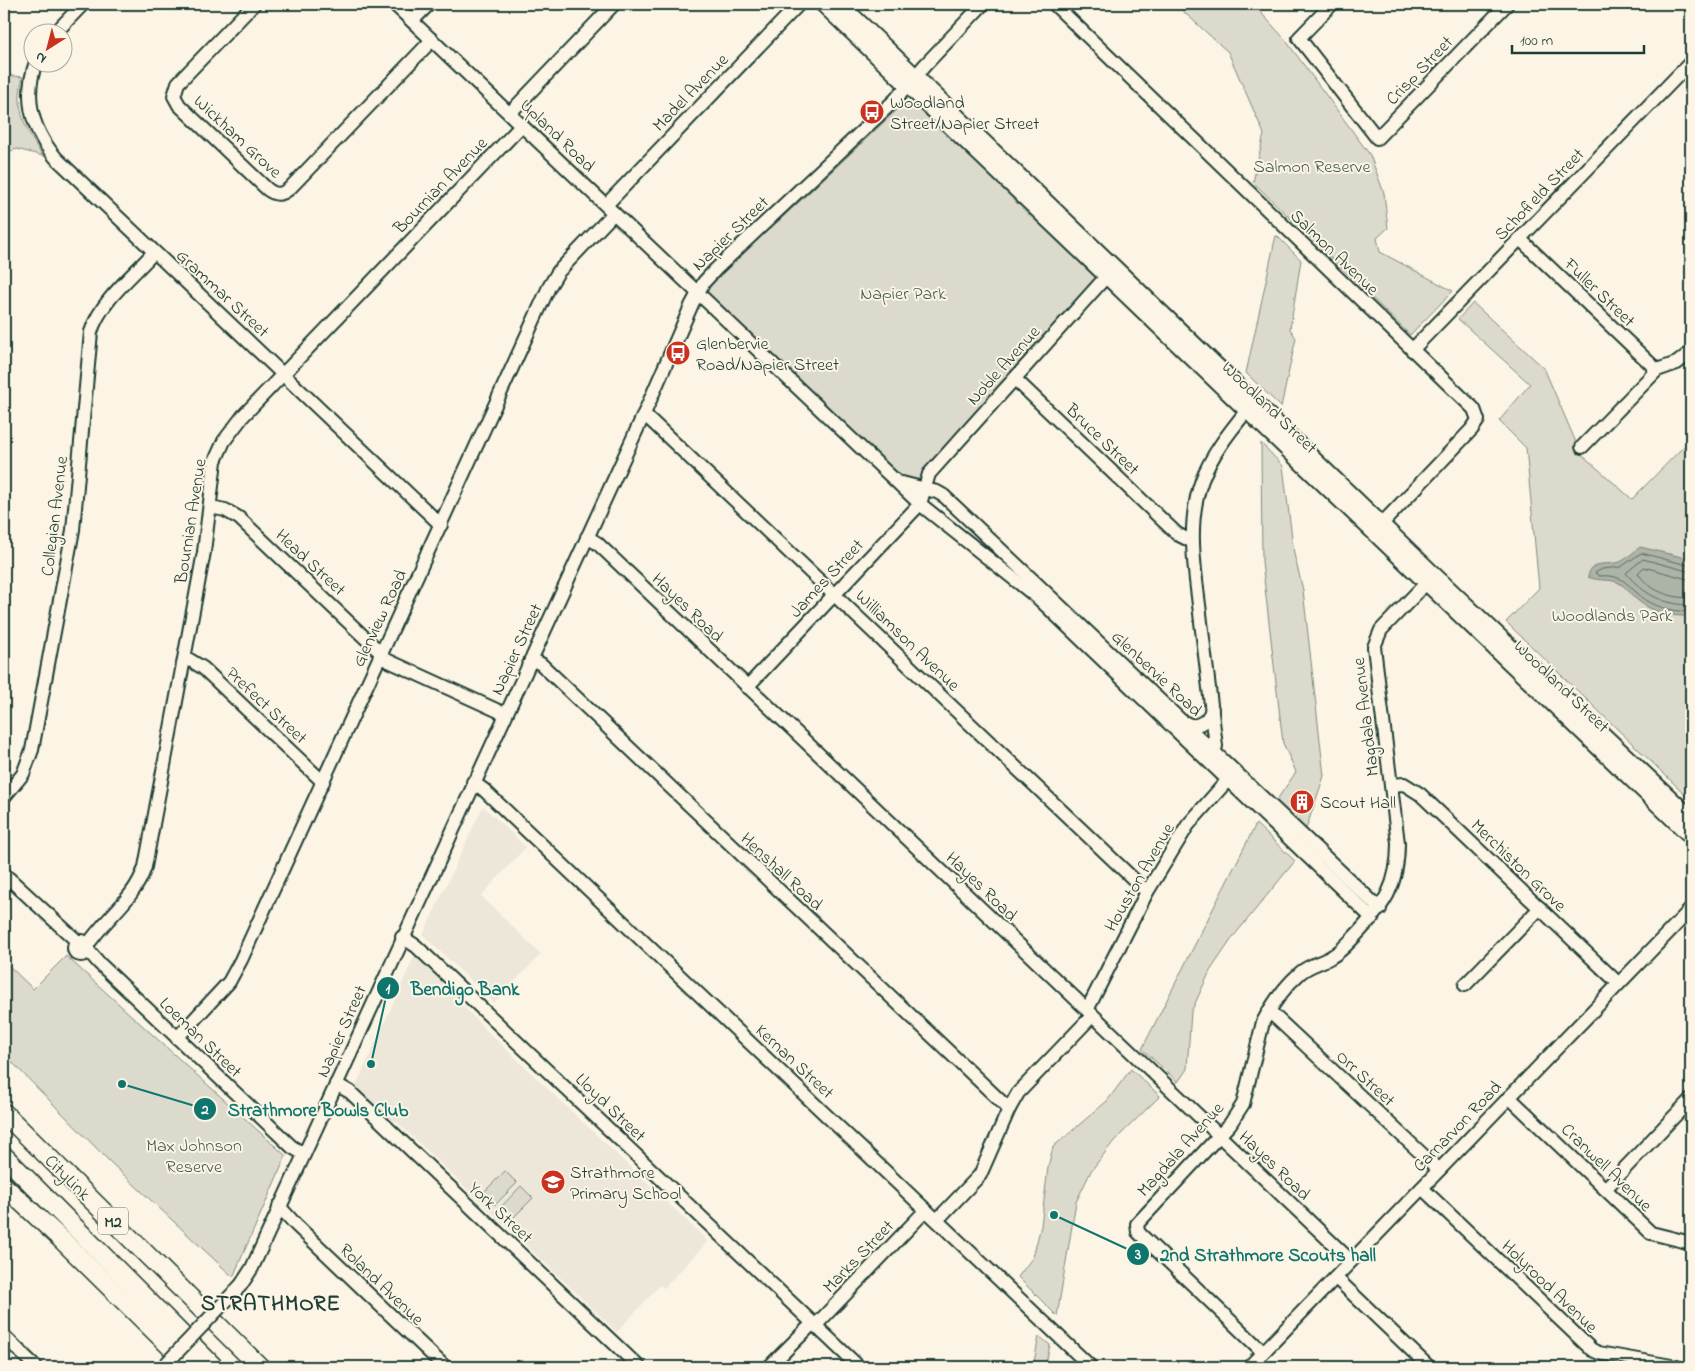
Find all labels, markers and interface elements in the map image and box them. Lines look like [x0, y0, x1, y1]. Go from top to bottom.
north arrow [22, 22, 72, 72]
scale bar [1512, 22, 1645, 54]
text: 100 m [1520, 30, 1553, 52]
street label: Crisp Street [1381, 31, 1460, 112]
text: N [31, 46, 51, 69]
street label: Madel Avenue [647, 48, 736, 138]
street label: Wickham Grove [187, 90, 287, 186]
place label: Woodland Street/Napier Street [890, 91, 1039, 138]
street label: Upland Road [513, 94, 600, 179]
bus stop icon: Woodland Street/Napier Street [859, 99, 885, 125]
street label: Bournian Avenue [388, 131, 495, 242]
street label: Schofield Street [1489, 143, 1592, 248]
park label: Salmon Reserve [1253, 155, 1372, 181]
street label: Napier Street [687, 191, 776, 278]
street label: Salmon Avenue [1283, 204, 1385, 303]
street label: Grammar Street [169, 244, 274, 345]
street label: Fuller Street [1556, 252, 1640, 334]
park label: Napier Park [860, 282, 946, 308]
street label: Noble Avenue [962, 320, 1048, 412]
place label: Glenbervie Road/Napier Street [696, 332, 839, 379]
bus stop icon: Glenbervie Road/Napier Street [665, 340, 691, 366]
street label: Woodland Street [1215, 356, 1322, 461]
street label: Bruce Street [1058, 398, 1144, 482]
street label: Collegian Avenue [36, 454, 77, 578]
street label: Bournian Avenue [169, 456, 215, 587]
street label: Head Street [269, 524, 351, 603]
street label: James Street [784, 534, 871, 625]
street label: Glenview Road [347, 566, 415, 672]
street label: Hayes Road [645, 567, 728, 649]
street label: Williamson Avenue [848, 585, 966, 699]
street label: Napier Street [485, 600, 550, 700]
park label: Woodlands Park [1552, 604, 1672, 630]
street label: Glenbervie Road [1104, 625, 1207, 724]
street label: Woodland Street [1507, 635, 1614, 740]
street label: Magdala Avenue [1347, 655, 1388, 778]
street label: Prefect Street [219, 662, 312, 751]
building icon: Scout Hall [1289, 789, 1315, 815]
place label: Scout Hall [1320, 791, 1396, 817]
street label: Merchiston Grove [1464, 814, 1572, 920]
street label: Houston Avenue [1099, 818, 1183, 937]
street label: Henshall Road [734, 827, 828, 918]
street label: Hayes Road [939, 846, 1022, 928]
callout: Bendigo Bank [375, 971, 529, 1005]
text: Bendigo Bank [410, 977, 520, 1006]
text: 1 [386, 978, 391, 1000]
street label: Napier Street [311, 982, 375, 1082]
street label: Loeman Street [152, 992, 247, 1085]
street label: Kernan Street [748, 1019, 839, 1106]
street label: Orr Street [1329, 1045, 1400, 1114]
street label: Lloyd Street [568, 1068, 651, 1149]
street label: Carnarvon Road [1408, 1076, 1509, 1179]
callout: Strathmore Bowls Club [193, 1092, 419, 1126]
street label: Magdala Avenue [1132, 1096, 1233, 1204]
text: Strathmore Bowls Club [228, 1098, 409, 1125]
text: 2 [200, 1099, 209, 1121]
street label: Cranwell Avenue [1554, 1118, 1658, 1220]
street label: Hayes Road [1232, 1125, 1315, 1207]
park label: Max Johnson Reserve [146, 1134, 242, 1181]
street label: CityLink [38, 1149, 96, 1207]
place label: Strathmore Primary School [570, 1161, 681, 1208]
school or university icon: Strathmore Primary School [540, 1169, 566, 1195]
street label: York Street [461, 1177, 538, 1250]
road number: M2 [98, 1208, 128, 1234]
street label: Marks Street [818, 1215, 901, 1300]
street label: Holyrood Avenue [1495, 1235, 1603, 1341]
callout: 2nd Strathmore Scouts hall [1125, 1237, 1386, 1271]
street label: Roland Avenue [332, 1238, 429, 1333]
text: 2nd Strathmore Scouts hall [1159, 1243, 1376, 1270]
text: 3 [1134, 1244, 1141, 1266]
district label: STRATHMORE [201, 1289, 341, 1321]

